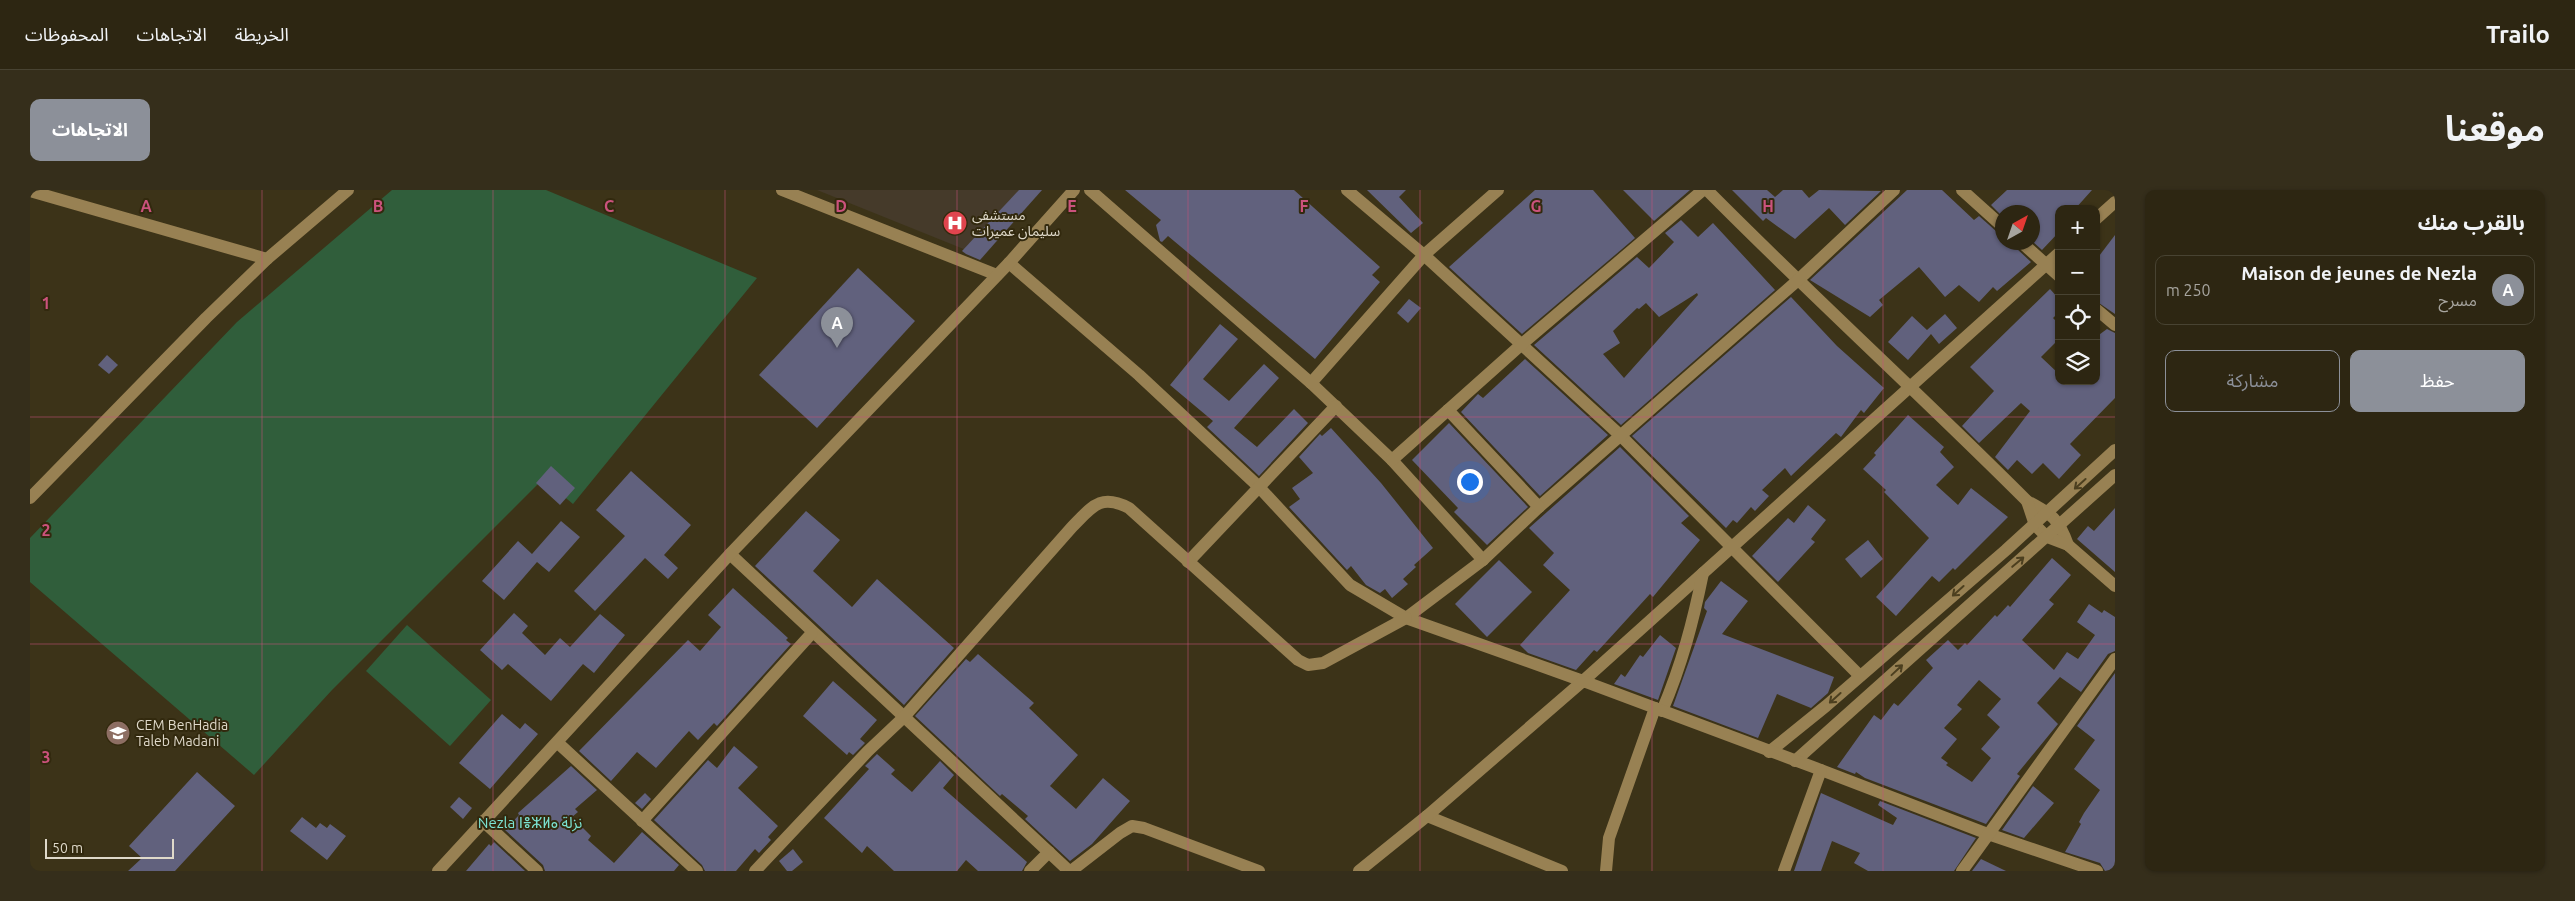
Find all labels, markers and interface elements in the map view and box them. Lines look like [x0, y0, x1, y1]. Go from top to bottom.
text: Trailo [2486, 21, 2550, 48]
text: المحفوظات [25, 24, 109, 44]
text: الاتجاهات [137, 24, 207, 44]
text: الخريطة [235, 24, 289, 44]
button: الاتجاهات [30, 99, 150, 161]
text: موقعنا [2445, 108, 2545, 148]
text: A [140, 197, 152, 215]
text: B [373, 197, 383, 215]
text: C [604, 197, 614, 215]
text: D [835, 197, 847, 215]
text: E [1067, 197, 1077, 215]
text: F [1300, 197, 1309, 215]
text: G [1530, 197, 1542, 215]
text: H [1762, 197, 1774, 215]
north arrow [1995, 205, 2040, 250]
map controls [2055, 205, 2100, 385]
button: + [2055, 205, 2100, 250]
place label: مستشفى سليمان عميرات [972, 207, 1060, 240]
hospital icon: مستشفى سليمان عميرات [942, 210, 968, 236]
text: بالقرب منك [2418, 210, 2525, 234]
button: − [2055, 250, 2100, 295]
text: Maison de jeunes de Nezla [2241, 262, 2477, 284]
text: 250 m [2166, 281, 2211, 299]
text: A [2502, 281, 2514, 299]
text: مسرح [2438, 291, 2477, 309]
text: 1 [41, 294, 51, 312]
button: locate [2055, 295, 2100, 340]
pin: A [821, 307, 853, 348]
button: layers [2055, 340, 2100, 385]
button: مشاركة [2165, 350, 2340, 412]
button: حفظ [2350, 350, 2525, 412]
your location [1457, 469, 1483, 495]
one-way arrow [2073, 478, 2086, 490]
text: 2 [41, 521, 51, 539]
one-way arrow [2011, 557, 2024, 568]
one-way arrow [1952, 586, 1965, 597]
one-way arrow [1890, 664, 1903, 676]
one-way arrow [1829, 692, 1842, 703]
place label: CEM BenHadia Taleb Madani [136, 717, 228, 749]
school or university icon: CEM BenHadia Taleb Madani [105, 720, 131, 746]
text: 3 [41, 748, 51, 766]
district label: Nezla ⵏⴻⵣⵍⴰ نزلة [478, 814, 582, 832]
scale bar [45, 836, 174, 859]
text: 50 m [52, 840, 83, 856]

